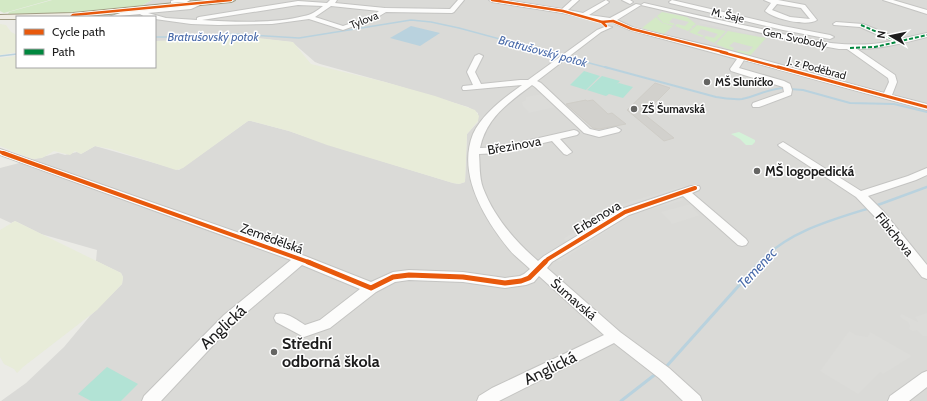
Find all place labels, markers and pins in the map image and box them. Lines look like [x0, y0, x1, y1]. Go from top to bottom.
place label: MŠ Sluníčko [715, 75, 773, 89]
marker: MŠ Sluníčko [702, 77, 712, 87]
place label: ZŠ Šumavská [642, 102, 705, 116]
marker: ZŠ Šumavská [629, 104, 639, 114]
place label: MŠ logopedická [765, 162, 855, 179]
marker: MŠ logopedická [752, 166, 762, 176]
place label: Střední odborná škola [282, 334, 380, 371]
marker: Střední odborná škola [269, 347, 279, 357]

